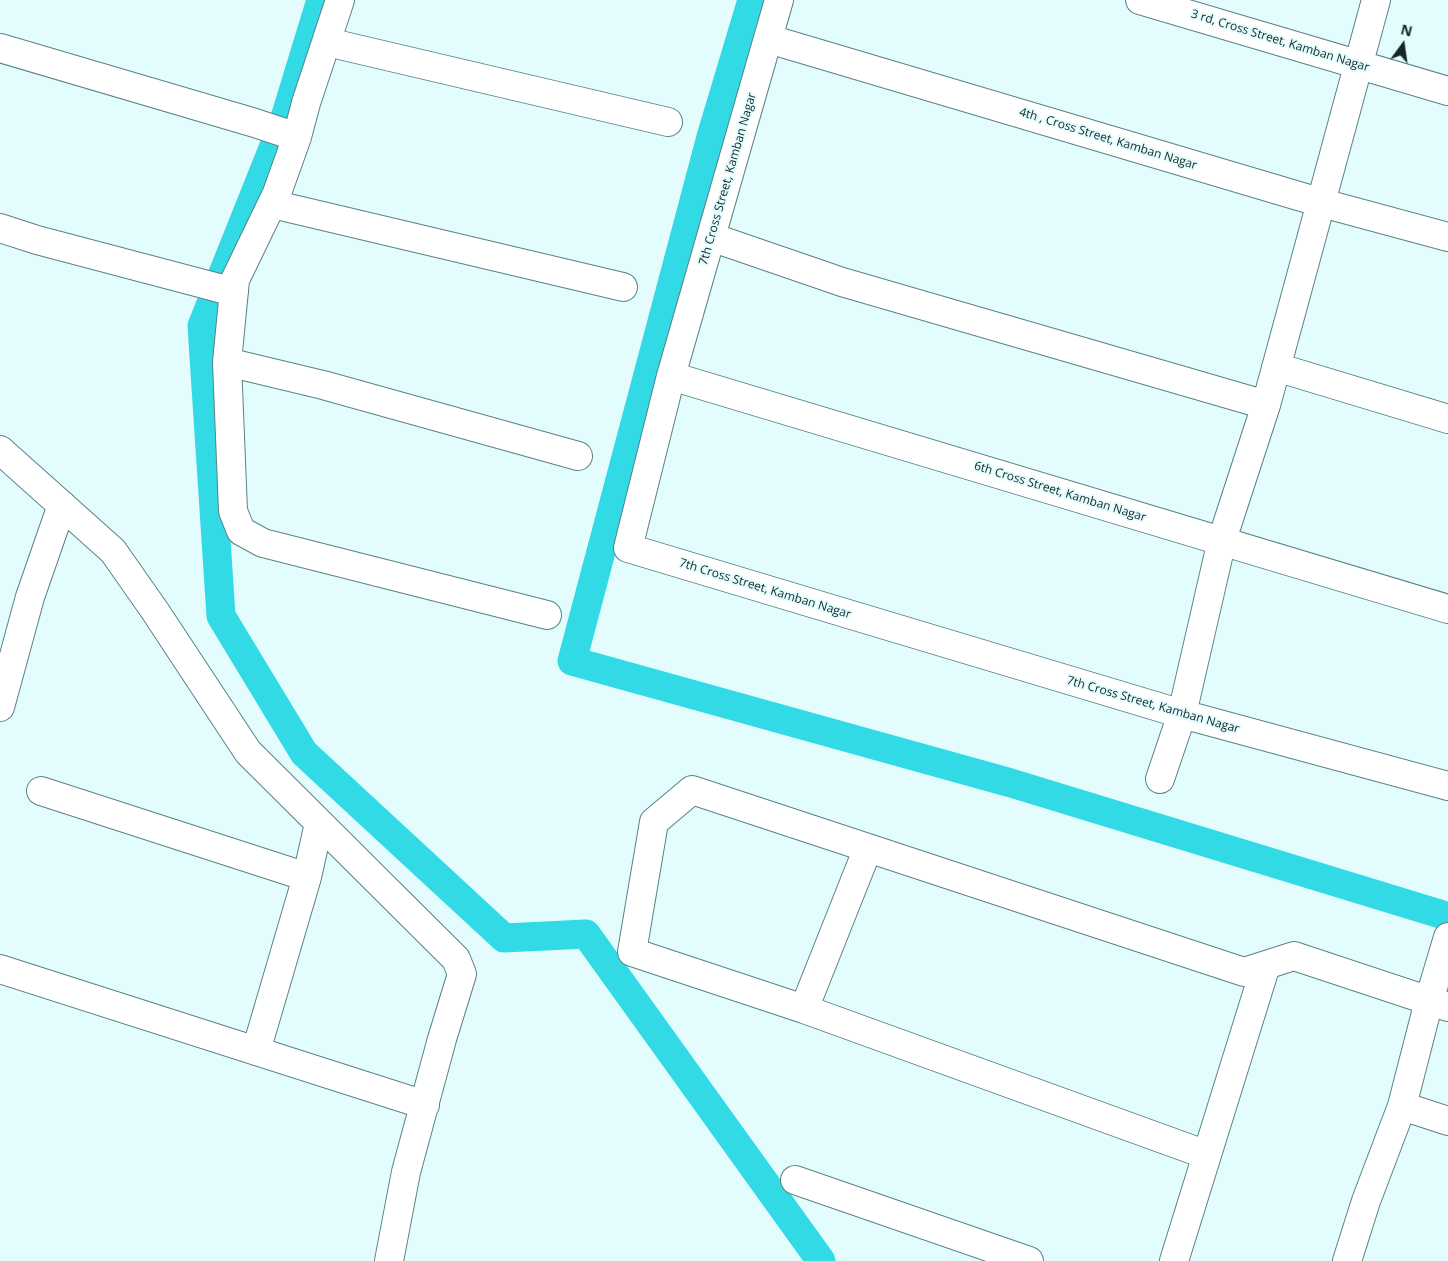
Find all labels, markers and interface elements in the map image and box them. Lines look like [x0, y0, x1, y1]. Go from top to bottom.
street label: 3 rd, Cross Street, Kamban Nagar [1189, 7, 1371, 75]
text: N [1399, 19, 1415, 41]
north arrow [1378, 20, 1428, 70]
street label: 7th Cross Street, Kamban Nagar [696, 91, 760, 267]
street label: 4th , Cross Street, Kamban Nagar [1017, 105, 1199, 173]
street label: 6th Cross Street, Kamban Nagar [972, 459, 1148, 525]
street label: 7th Cross Street, Kamban Nagar [677, 556, 853, 622]
street label: 7th Cross Street, Kamban Nagar [1065, 673, 1241, 737]

